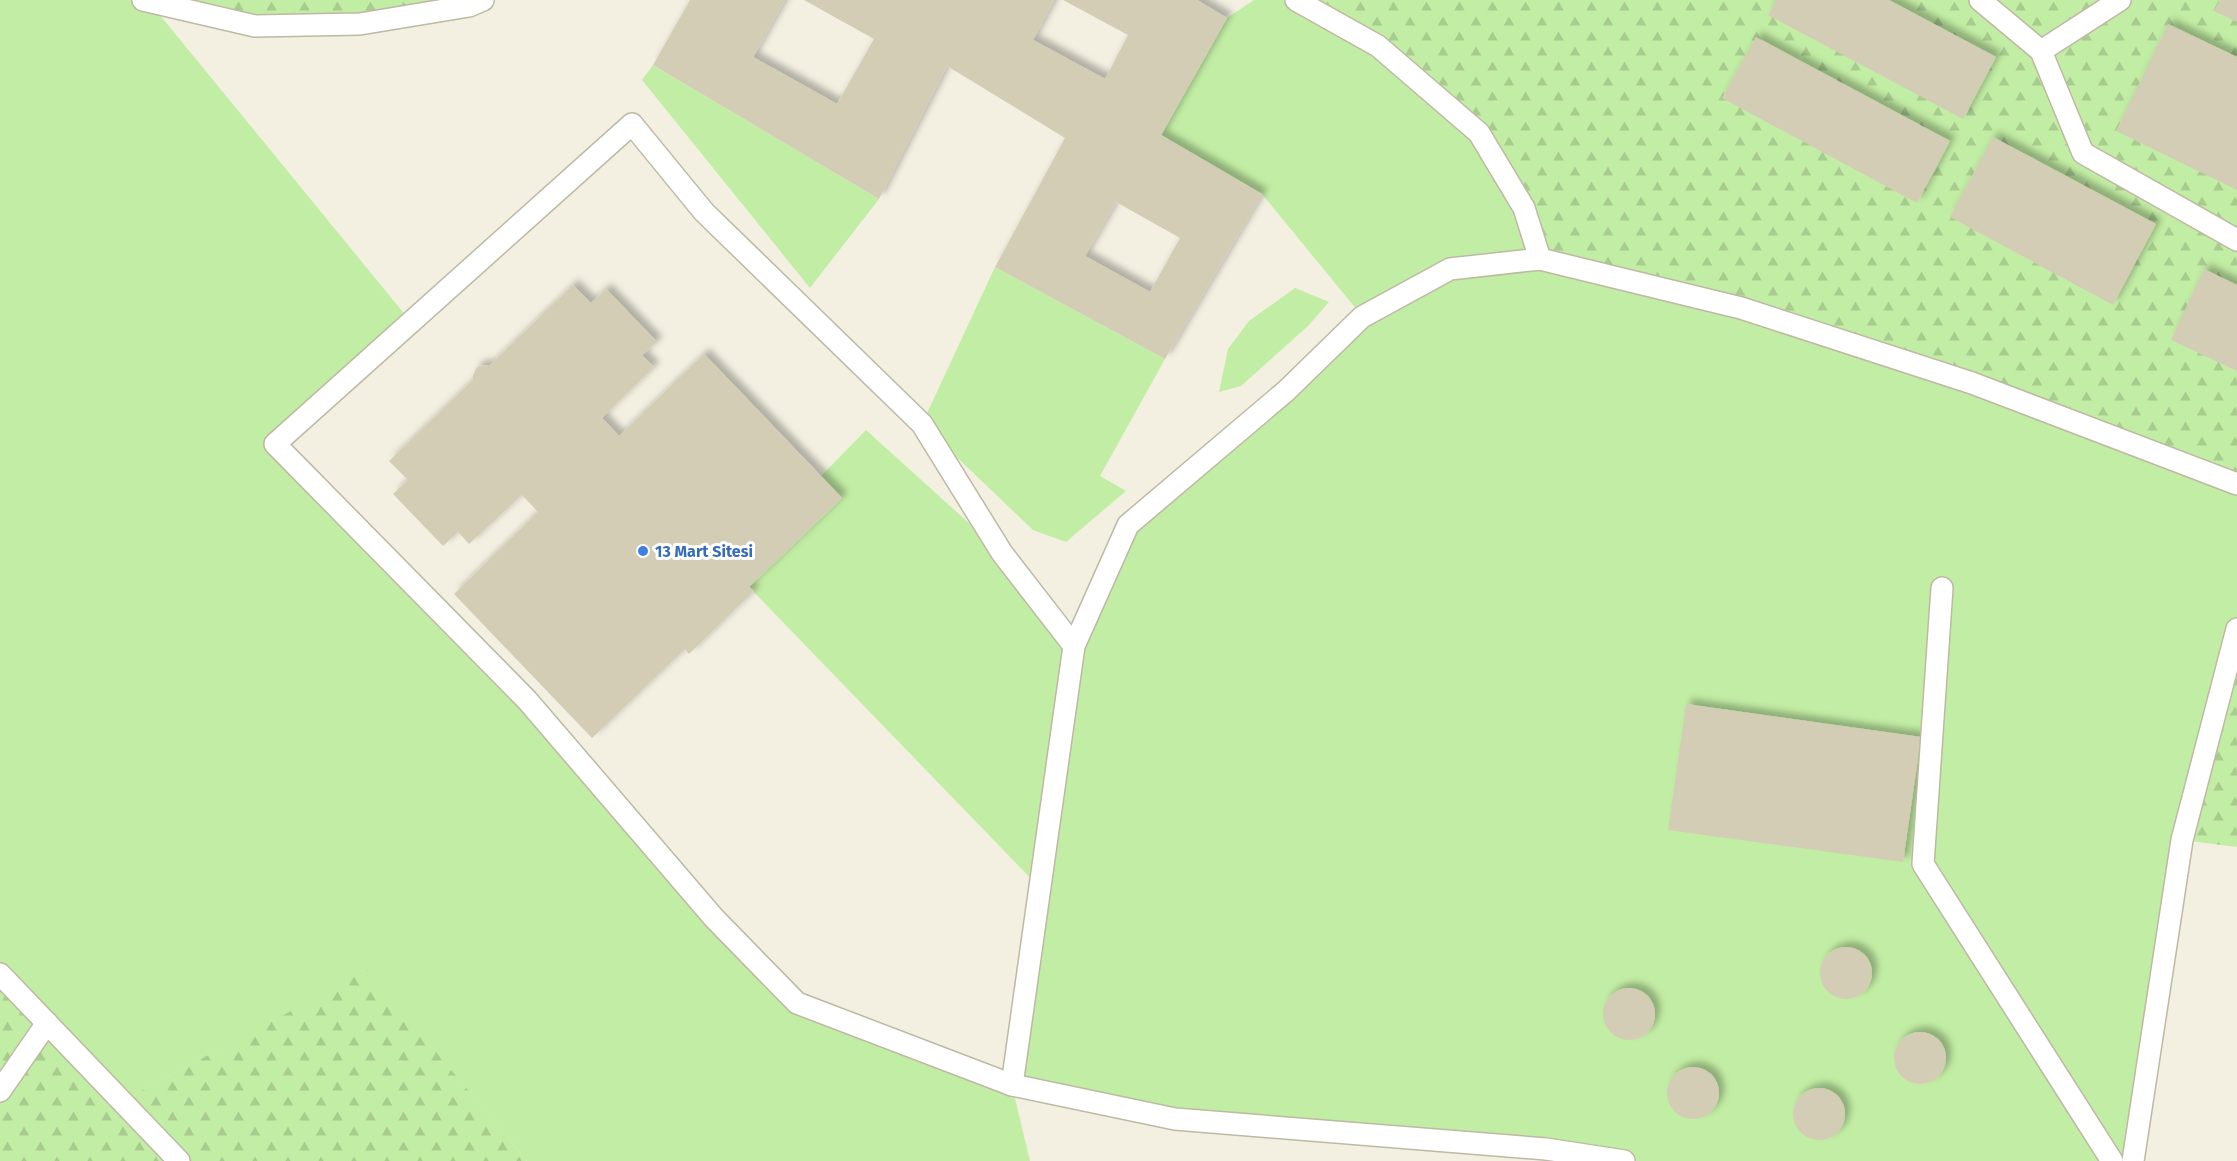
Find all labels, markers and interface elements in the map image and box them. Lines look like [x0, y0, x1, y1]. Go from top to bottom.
place label: 13 Mart Sitesi [655, 542, 753, 561]
marker: 13 Mart Sitesi [636, 544, 650, 558]

